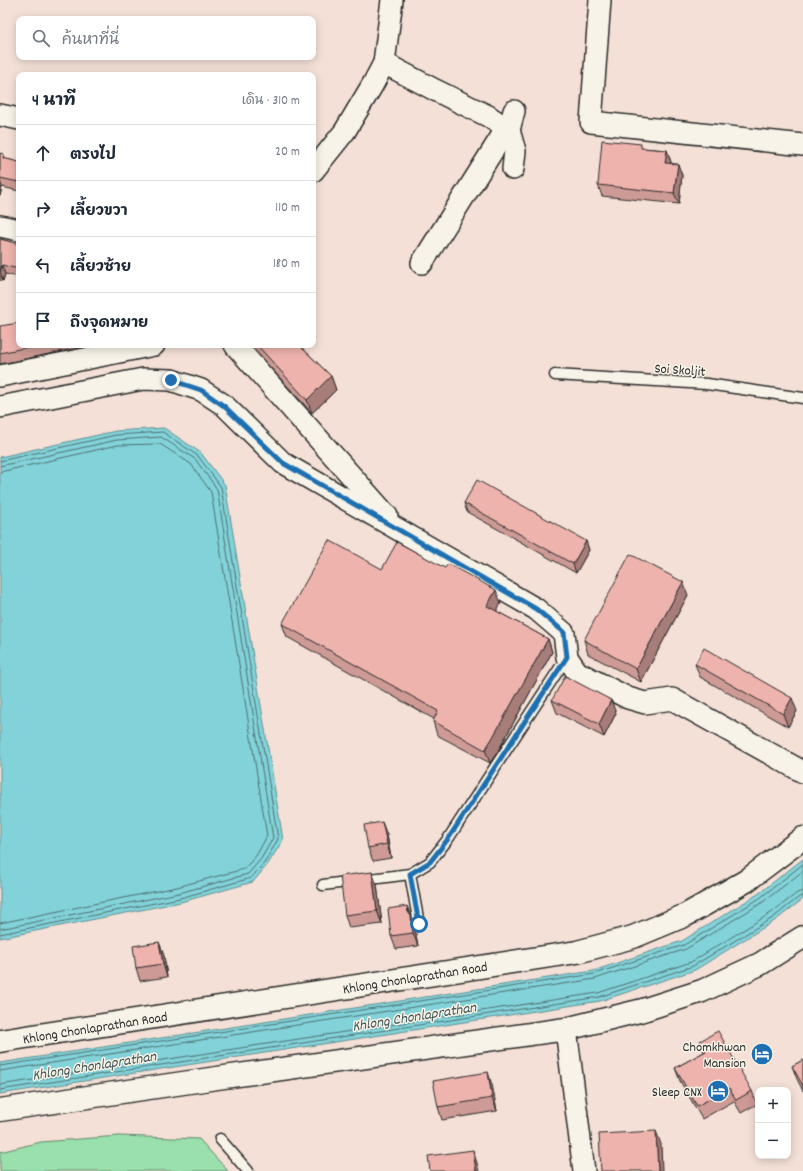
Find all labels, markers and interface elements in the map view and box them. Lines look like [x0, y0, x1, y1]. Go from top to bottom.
search box [16, 16, 316, 60]
icon: search [30, 27, 52, 49]
text: ค้นหาที่นี่ [62, 30, 119, 52]
text: 4 นาที [32, 90, 76, 114]
text: เดิน · 310 m [242, 92, 300, 111]
icon: ahead [32, 142, 54, 164]
text: 20 m [275, 143, 300, 162]
text: ตรงไป [70, 145, 116, 167]
icon: right [32, 198, 54, 220]
text: 110 m [275, 199, 300, 218]
text: เลี้ยวขวา [70, 201, 128, 223]
icon: left [32, 254, 54, 276]
text: 180 m [273, 255, 300, 274]
text: เลี้ยวซ้าย [70, 257, 131, 279]
icon: arrive [32, 310, 54, 332]
text: ถึงจุดหมาย [70, 313, 148, 335]
street label: Soi Skoljit [654, 359, 706, 383]
route end [162, 371, 180, 389]
route start [410, 915, 428, 933]
street label: Khlong Chonlaprathan Road [341, 958, 489, 1000]
water label: Khlong Chonlaprathan [351, 997, 479, 1039]
street label: Khlong Chonlaprathan Road [21, 1008, 169, 1050]
place label: Chomkhwan Mansion [683, 1038, 746, 1074]
hotel icon: Chomkhwan Mansion [749, 1041, 775, 1067]
water label: Khlong Chonlaprathan [31, 1046, 159, 1088]
hotel icon: Sleep CNX [705, 1078, 731, 1104]
place label: Sleep CNX [652, 1083, 702, 1103]
map controls [755, 1087, 791, 1159]
button: + [755, 1087, 791, 1123]
button: − [755, 1123, 791, 1159]

